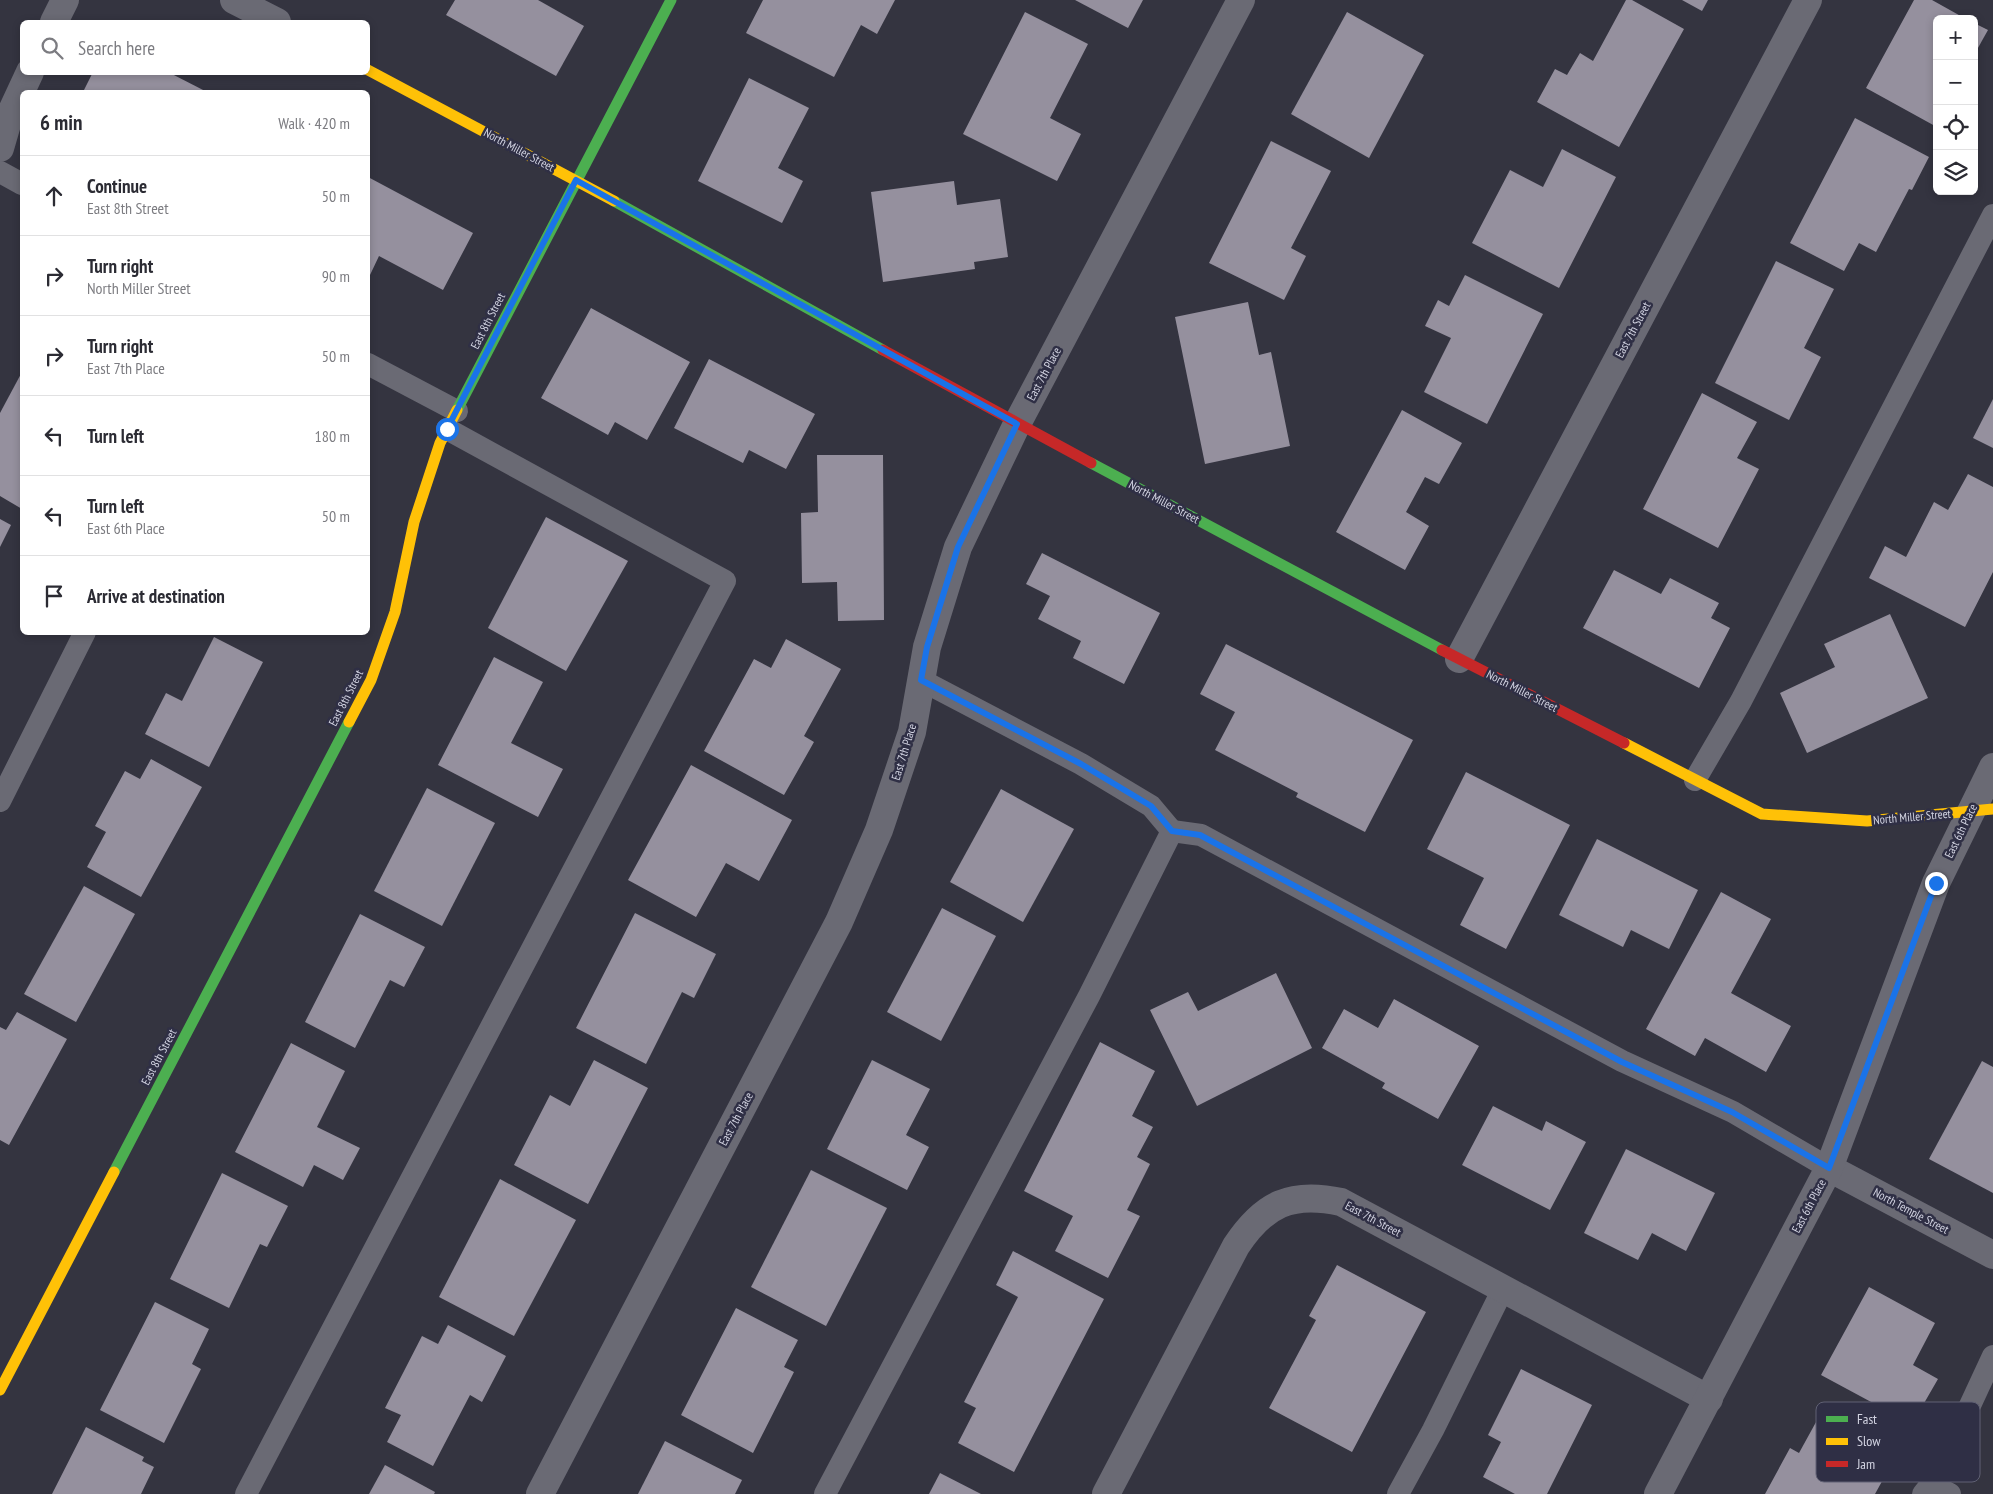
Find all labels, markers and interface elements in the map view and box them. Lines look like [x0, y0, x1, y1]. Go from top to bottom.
map controls [1933, 15, 1978, 195]
button: + [1933, 15, 1978, 60]
search box [20, 20, 370, 75]
icon: search [38, 34, 66, 62]
text: Search here [78, 36, 155, 60]
button: − [1933, 60, 1978, 105]
button: locate [1933, 105, 1978, 150]
text: 6 min [40, 109, 82, 136]
text: Walk · 420 m [278, 113, 350, 133]
street label: North Miller Street [481, 125, 558, 175]
button: layers [1933, 150, 1978, 195]
text: Continue [87, 174, 147, 198]
icon: ahead [40, 182, 68, 210]
text: 50 m [322, 186, 350, 206]
text: East 8th Street [87, 198, 169, 218]
text: Turn right [87, 254, 153, 278]
icon: right [40, 262, 68, 290]
text: 90 m [322, 266, 350, 286]
text: North Miller Street [87, 278, 191, 298]
street label: East 8th Street [467, 289, 508, 351]
street label: East 7th Street [1612, 299, 1654, 360]
text: Turn right [87, 334, 153, 358]
icon: right [40, 342, 68, 370]
street label: East 7th Place [1023, 344, 1064, 403]
text: 50 m [322, 346, 350, 366]
text: East 7th Place [87, 358, 165, 378]
route start [436, 418, 459, 441]
icon: left [40, 422, 68, 450]
text: Turn left [87, 424, 144, 448]
text: 180 m [315, 426, 350, 446]
street label: North Miller Street [1126, 477, 1203, 527]
text: Turn left [87, 494, 144, 518]
icon: left [40, 502, 68, 530]
text: 50 m [322, 506, 350, 526]
text: East 6th Place [87, 518, 165, 538]
icon: arrive [40, 582, 68, 610]
text: Arrive at destination [87, 584, 225, 608]
street label: East 8th Street [325, 666, 366, 728]
street label: North Miller Street [1484, 666, 1561, 715]
street label: East 7th Place [888, 722, 919, 782]
street label: East 6th Place [1941, 801, 1980, 860]
street label: North Miller Street [1873, 806, 1952, 827]
route end [1925, 872, 1948, 895]
street label: East 8th Street [138, 1026, 180, 1087]
street label: East 7th Place [715, 1089, 756, 1148]
street label: East 6th Place [1788, 1176, 1829, 1235]
street label: North Temple Street [1871, 1184, 1952, 1237]
street label: East 7th Street [1343, 1198, 1404, 1240]
legend [1816, 1402, 1980, 1482]
text: Fast [1857, 1410, 1877, 1428]
text: Slow [1857, 1432, 1881, 1450]
text: Jam [1856, 1455, 1875, 1473]

